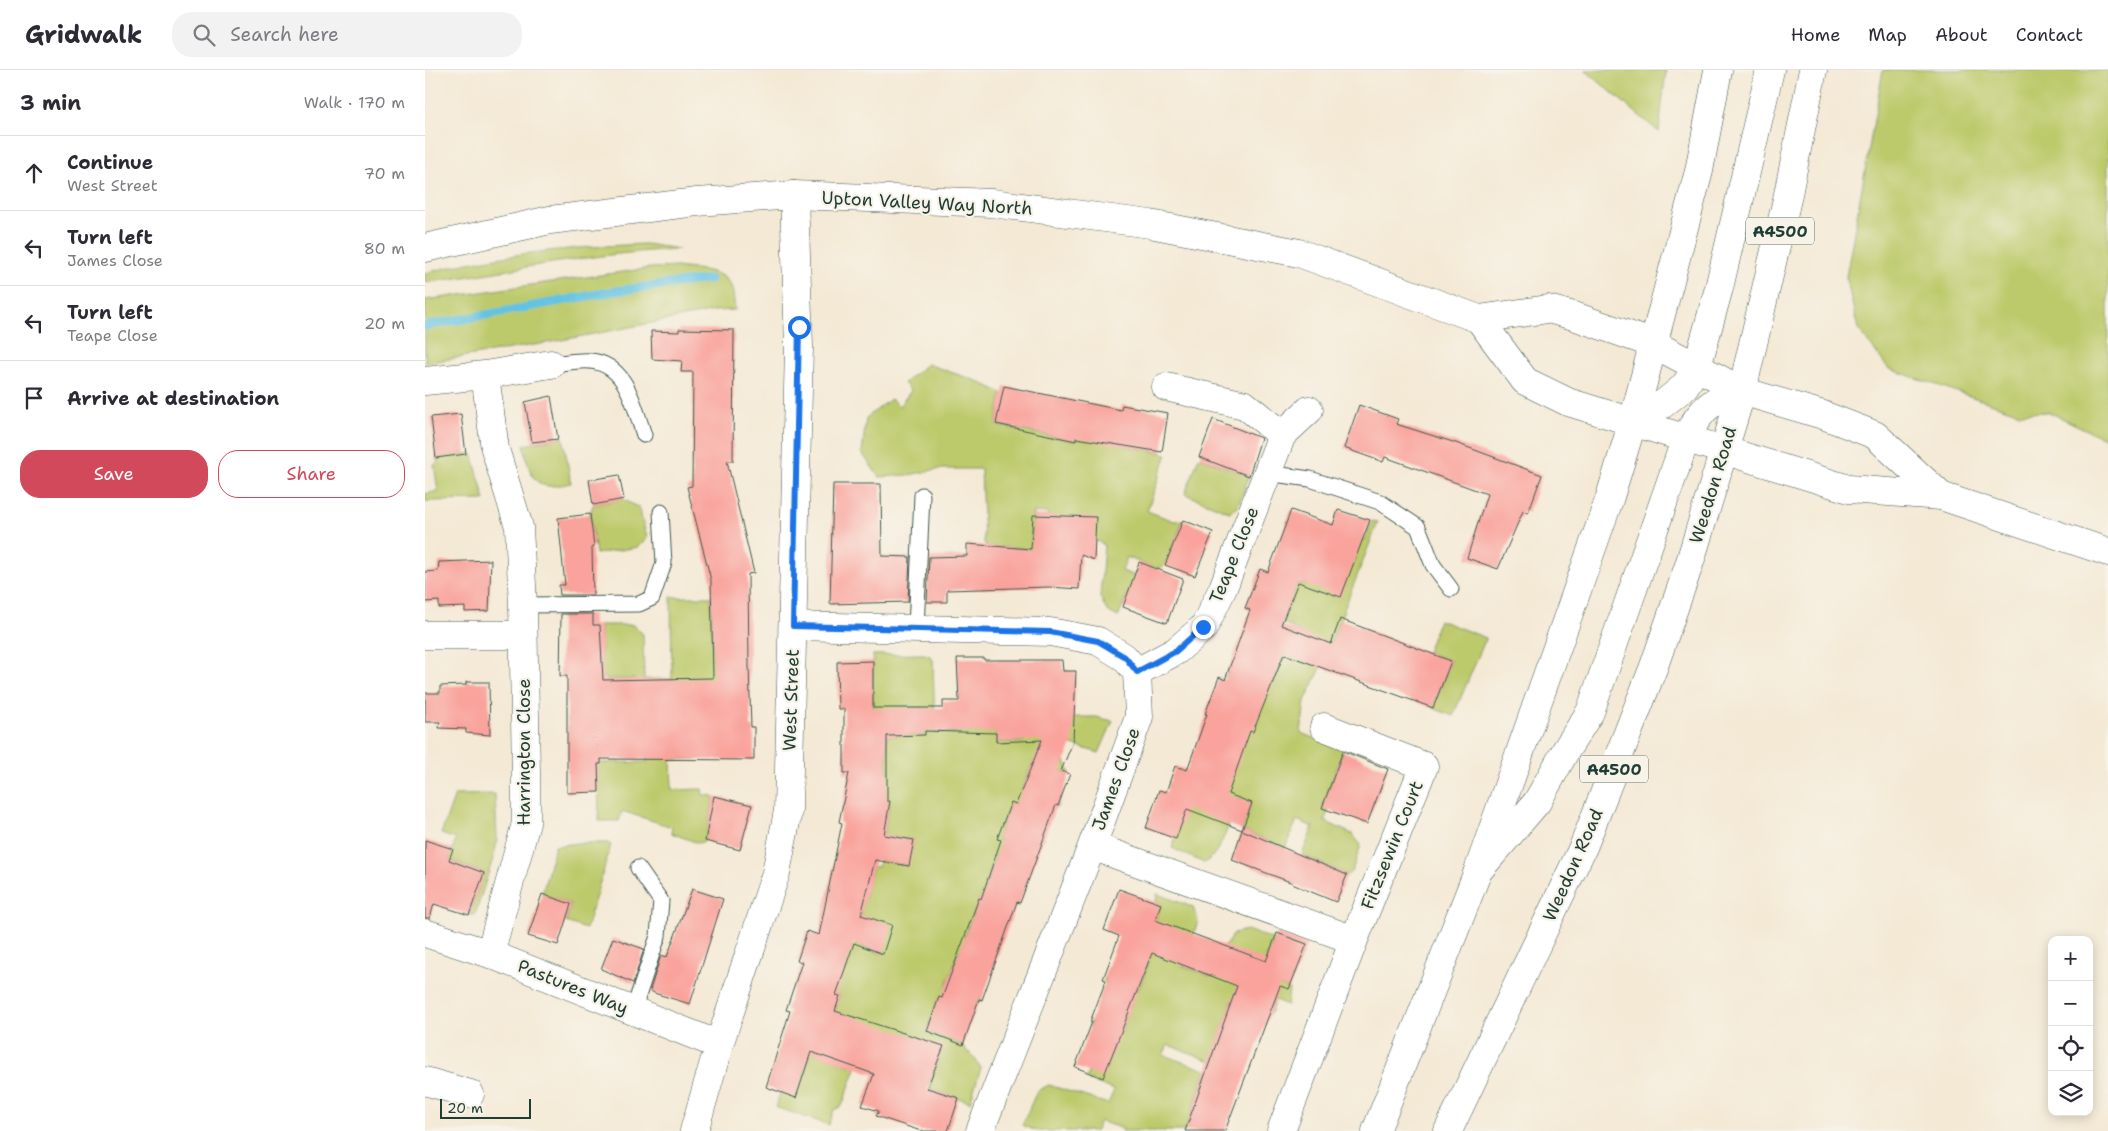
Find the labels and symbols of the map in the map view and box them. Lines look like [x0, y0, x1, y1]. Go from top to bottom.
street label: Upton Valley Way North [821, 185, 1033, 221]
road number: A4500 [1746, 218, 1814, 245]
route start [788, 316, 811, 339]
street label: Weedon Road [1684, 424, 1742, 546]
street label: Teape Close [1204, 503, 1264, 607]
route end [1192, 616, 1215, 639]
street label: West Street [777, 648, 805, 751]
street label: Harrington Close [512, 678, 536, 826]
street label: James Close [1086, 724, 1146, 834]
road number: A4500 [1580, 756, 1648, 782]
street label: Fitzsewin Court [1355, 777, 1429, 913]
street label: Weedon Road [1537, 805, 1609, 925]
street label: Pastures Way [514, 954, 632, 1020]
scale bar [440, 1096, 531, 1119]

